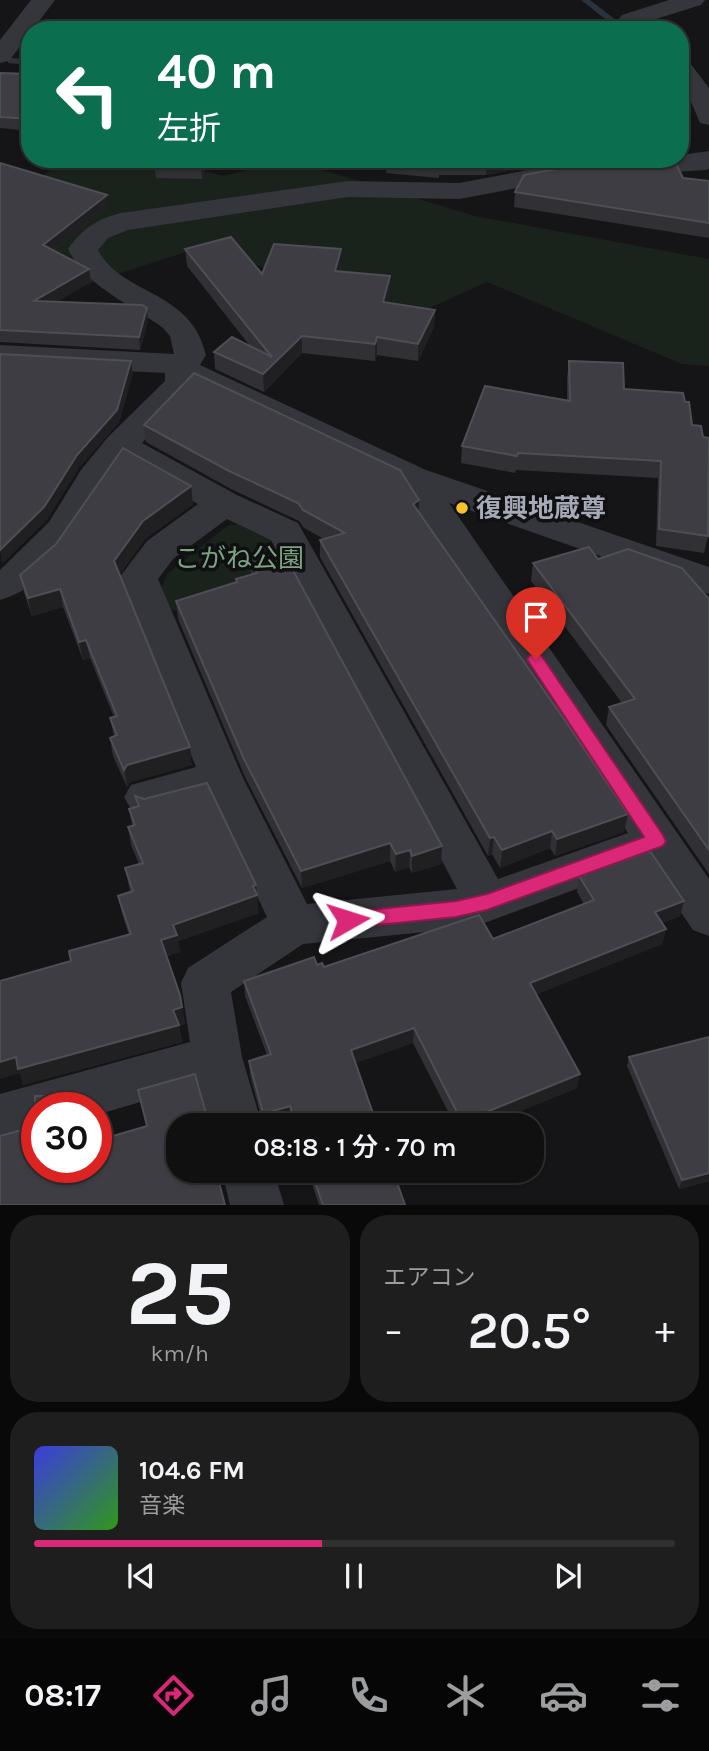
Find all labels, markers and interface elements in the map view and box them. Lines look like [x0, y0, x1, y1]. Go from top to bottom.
text: 40 m [157, 43, 276, 100]
icon: left [42, 49, 133, 140]
text: 左折 [157, 110, 221, 147]
place label: 復興地蔵尊 [476, 493, 606, 524]
marker: 復興地蔵尊 [454, 500, 470, 516]
park label: こがね公園 [174, 543, 304, 574]
pin [506, 587, 566, 659]
icon: arrive [517, 598, 555, 636]
position arrow [311, 883, 385, 957]
speed limit sign: 30 [21, 1092, 112, 1183]
text: 08:18 · 1 分 · 70 m [253, 1132, 457, 1163]
text: 25 [126, 1241, 234, 1347]
text: エアコン [384, 1264, 476, 1291]
text: 20.5° [467, 1300, 591, 1361]
text: − [384, 1308, 403, 1353]
text: + [655, 1308, 675, 1353]
text: km/h [151, 1340, 209, 1367]
text: 104.6 FM [139, 1455, 245, 1486]
text: 音楽 [139, 1492, 185, 1519]
icon: previous [122, 1557, 160, 1595]
icon: pause [335, 1557, 373, 1595]
icon: next [549, 1557, 587, 1595]
icon: directions [149, 1671, 198, 1720]
icon: music [247, 1671, 296, 1720]
icon: phone [344, 1671, 393, 1720]
icon: climate [441, 1671, 490, 1720]
icon: car [539, 1671, 588, 1720]
icon: filters [636, 1671, 685, 1720]
text: 08:17 [24, 1677, 101, 1714]

